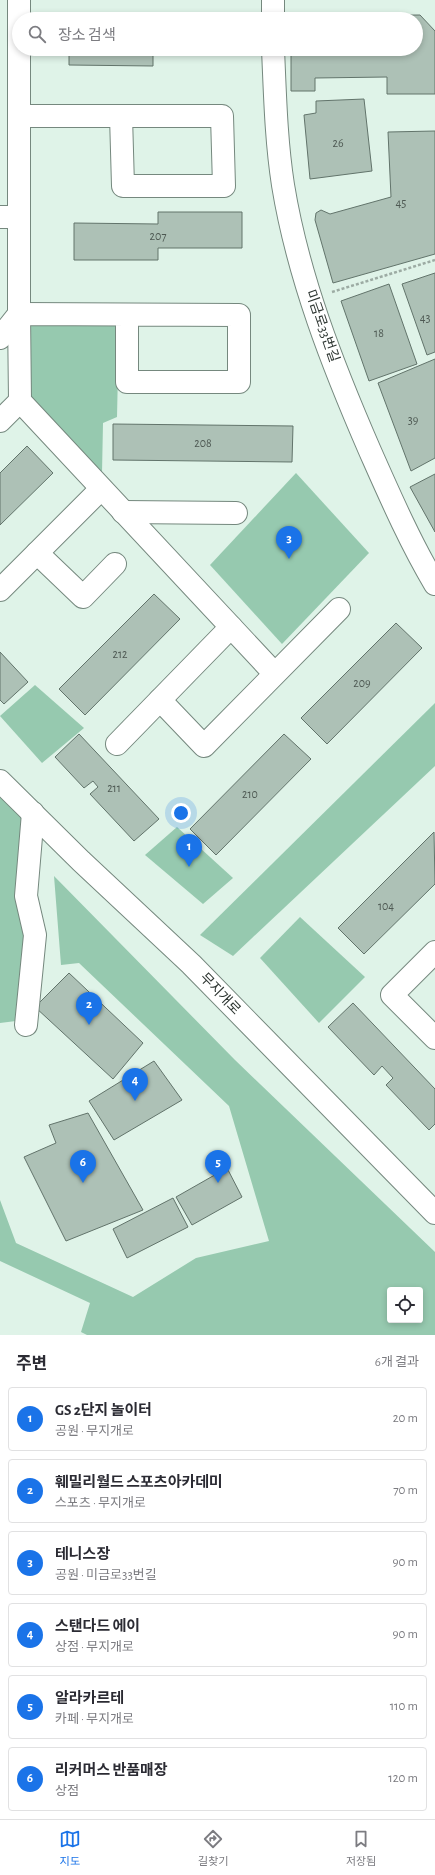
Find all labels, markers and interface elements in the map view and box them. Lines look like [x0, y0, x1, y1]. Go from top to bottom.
search box [12, 12, 423, 56]
icon: search [26, 23, 48, 45]
text: 장소 검색 [58, 28, 116, 43]
house number: 26 [332, 137, 344, 149]
house number: 45 [396, 197, 406, 209]
house number: 207 [150, 230, 166, 242]
street label: 미금로33번길 [303, 287, 342, 364]
house number: 43 [420, 312, 430, 324]
house number: 18 [374, 327, 384, 339]
house number: 39 [408, 414, 419, 426]
house number: 208 [194, 437, 212, 449]
pin: 3 [276, 526, 302, 559]
house number: 212 [112, 648, 128, 660]
house number: 209 [353, 677, 371, 689]
house number: 211 [107, 782, 121, 794]
house number: 210 [242, 788, 258, 800]
your location [171, 803, 191, 823]
pin: 1 [176, 834, 202, 867]
house number: 104 [378, 900, 394, 912]
street label: 무지개로 [197, 970, 244, 1017]
pin: 2 [76, 992, 102, 1025]
pin: 4 [122, 1068, 148, 1101]
pin: 6 [70, 1150, 96, 1183]
pin: 5 [205, 1150, 231, 1183]
map controls [387, 1287, 423, 1323]
button: locate [387, 1287, 423, 1323]
text: 주변 [16, 1355, 47, 1372]
text: 6개 결과 [375, 1356, 419, 1369]
text: GS 2단지 놀이터 [55, 1403, 152, 1418]
text: 1 [28, 1412, 32, 1425]
text: 20 m [393, 1412, 418, 1425]
text: 공원 · 무지개로 [55, 1425, 134, 1438]
text: 훼밀리월드 스포츠아카데미 [55, 1475, 223, 1490]
text: 2 [27, 1484, 33, 1497]
text: 70 m [393, 1484, 418, 1497]
text: 스포츠 · 무지개로 [55, 1497, 146, 1510]
text: 테니스장 [55, 1547, 110, 1562]
text: 3 [27, 1556, 33, 1569]
text: 90 m [392, 1556, 418, 1569]
text: 공원 · 미금로33번길 [55, 1569, 157, 1582]
text: 스탠다드 에이 [55, 1619, 140, 1634]
text: 4 [27, 1628, 33, 1641]
text: 90 m [392, 1628, 418, 1641]
text: 상점 · 무지개로 [55, 1641, 134, 1654]
text: 알라카르테 [55, 1691, 124, 1706]
text: 5 [27, 1700, 33, 1713]
text: 110 m [390, 1700, 418, 1713]
text: 카페 · 무지개로 [55, 1713, 134, 1726]
text: 리커머스 반품매장 [55, 1763, 168, 1778]
text: 6 [27, 1772, 33, 1785]
text: 120 m [388, 1772, 418, 1785]
text: 상점 [55, 1785, 79, 1798]
tab: 지도 [59, 1828, 81, 1868]
tab: 길찾기 [198, 1828, 228, 1868]
tab: 저장됨 [346, 1828, 376, 1868]

